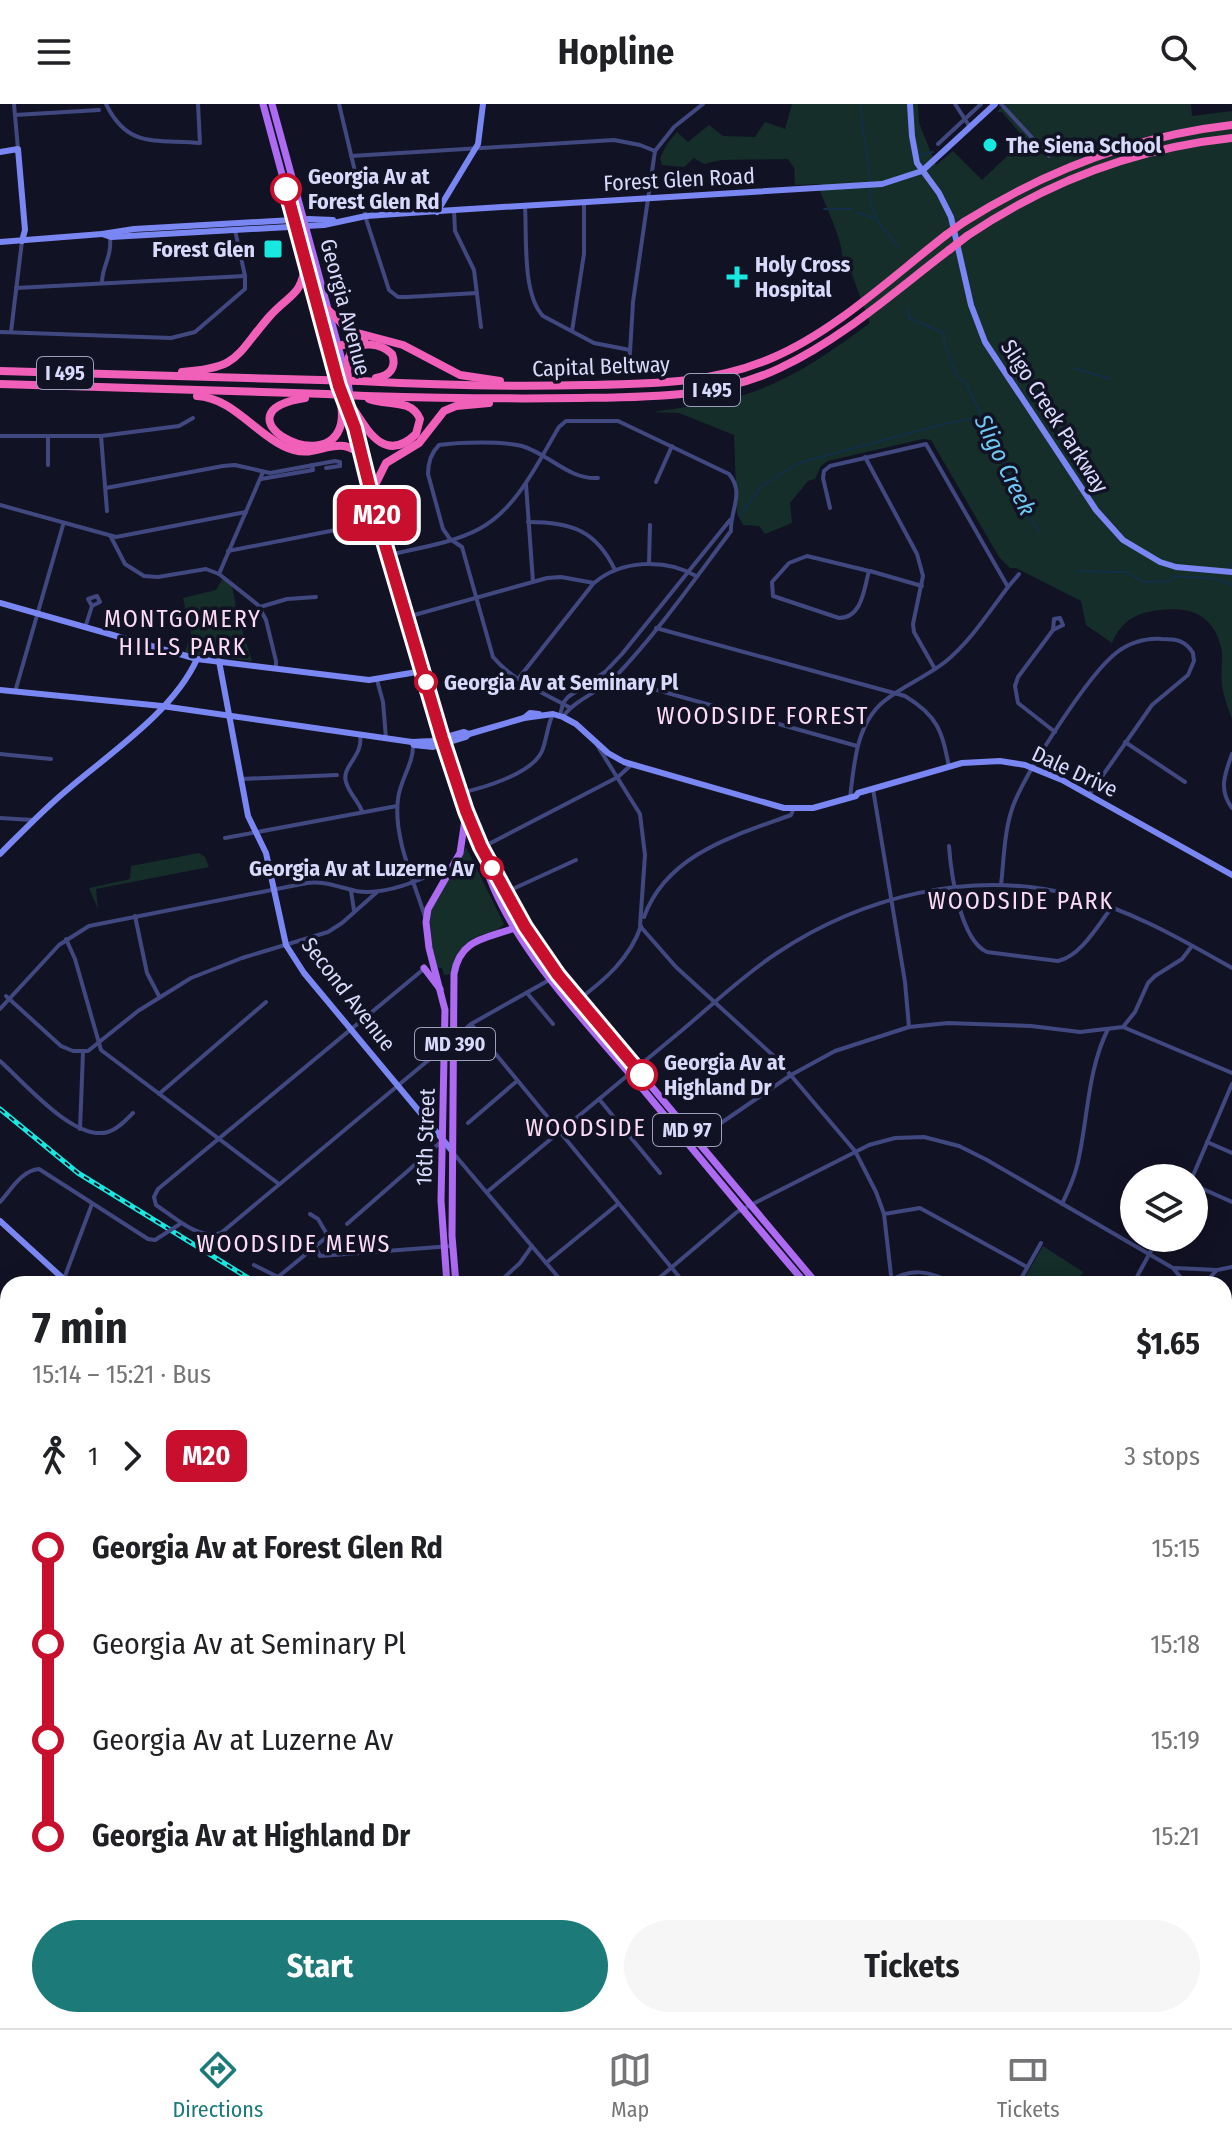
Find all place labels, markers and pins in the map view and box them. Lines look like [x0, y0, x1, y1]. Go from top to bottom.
place label: The Siena School [1006, 132, 1162, 159]
marker: The Siena School [981, 136, 999, 154]
place label: Georgia Av at Forest Glen Rd [308, 163, 439, 215]
marker: Georgia Av at Forest Glen Rd [271, 174, 301, 204]
place label: Forest Glen [152, 236, 255, 263]
marker: Forest Glen [262, 238, 284, 260]
place label: Holy Cross Hospital [755, 251, 851, 303]
marker: Holy Cross Hospital [726, 266, 748, 288]
place label: Georgia Av at Seminary Pl [444, 669, 679, 696]
marker: Georgia Av at Seminary Pl [415, 671, 437, 693]
place label: Georgia Av at Luzerne Av [249, 855, 475, 882]
marker: Georgia Av at Luzerne Av [481, 857, 503, 879]
place label: Georgia Av at Highland Dr [664, 1049, 786, 1101]
marker: Georgia Av at Highland Dr [627, 1060, 657, 1090]

